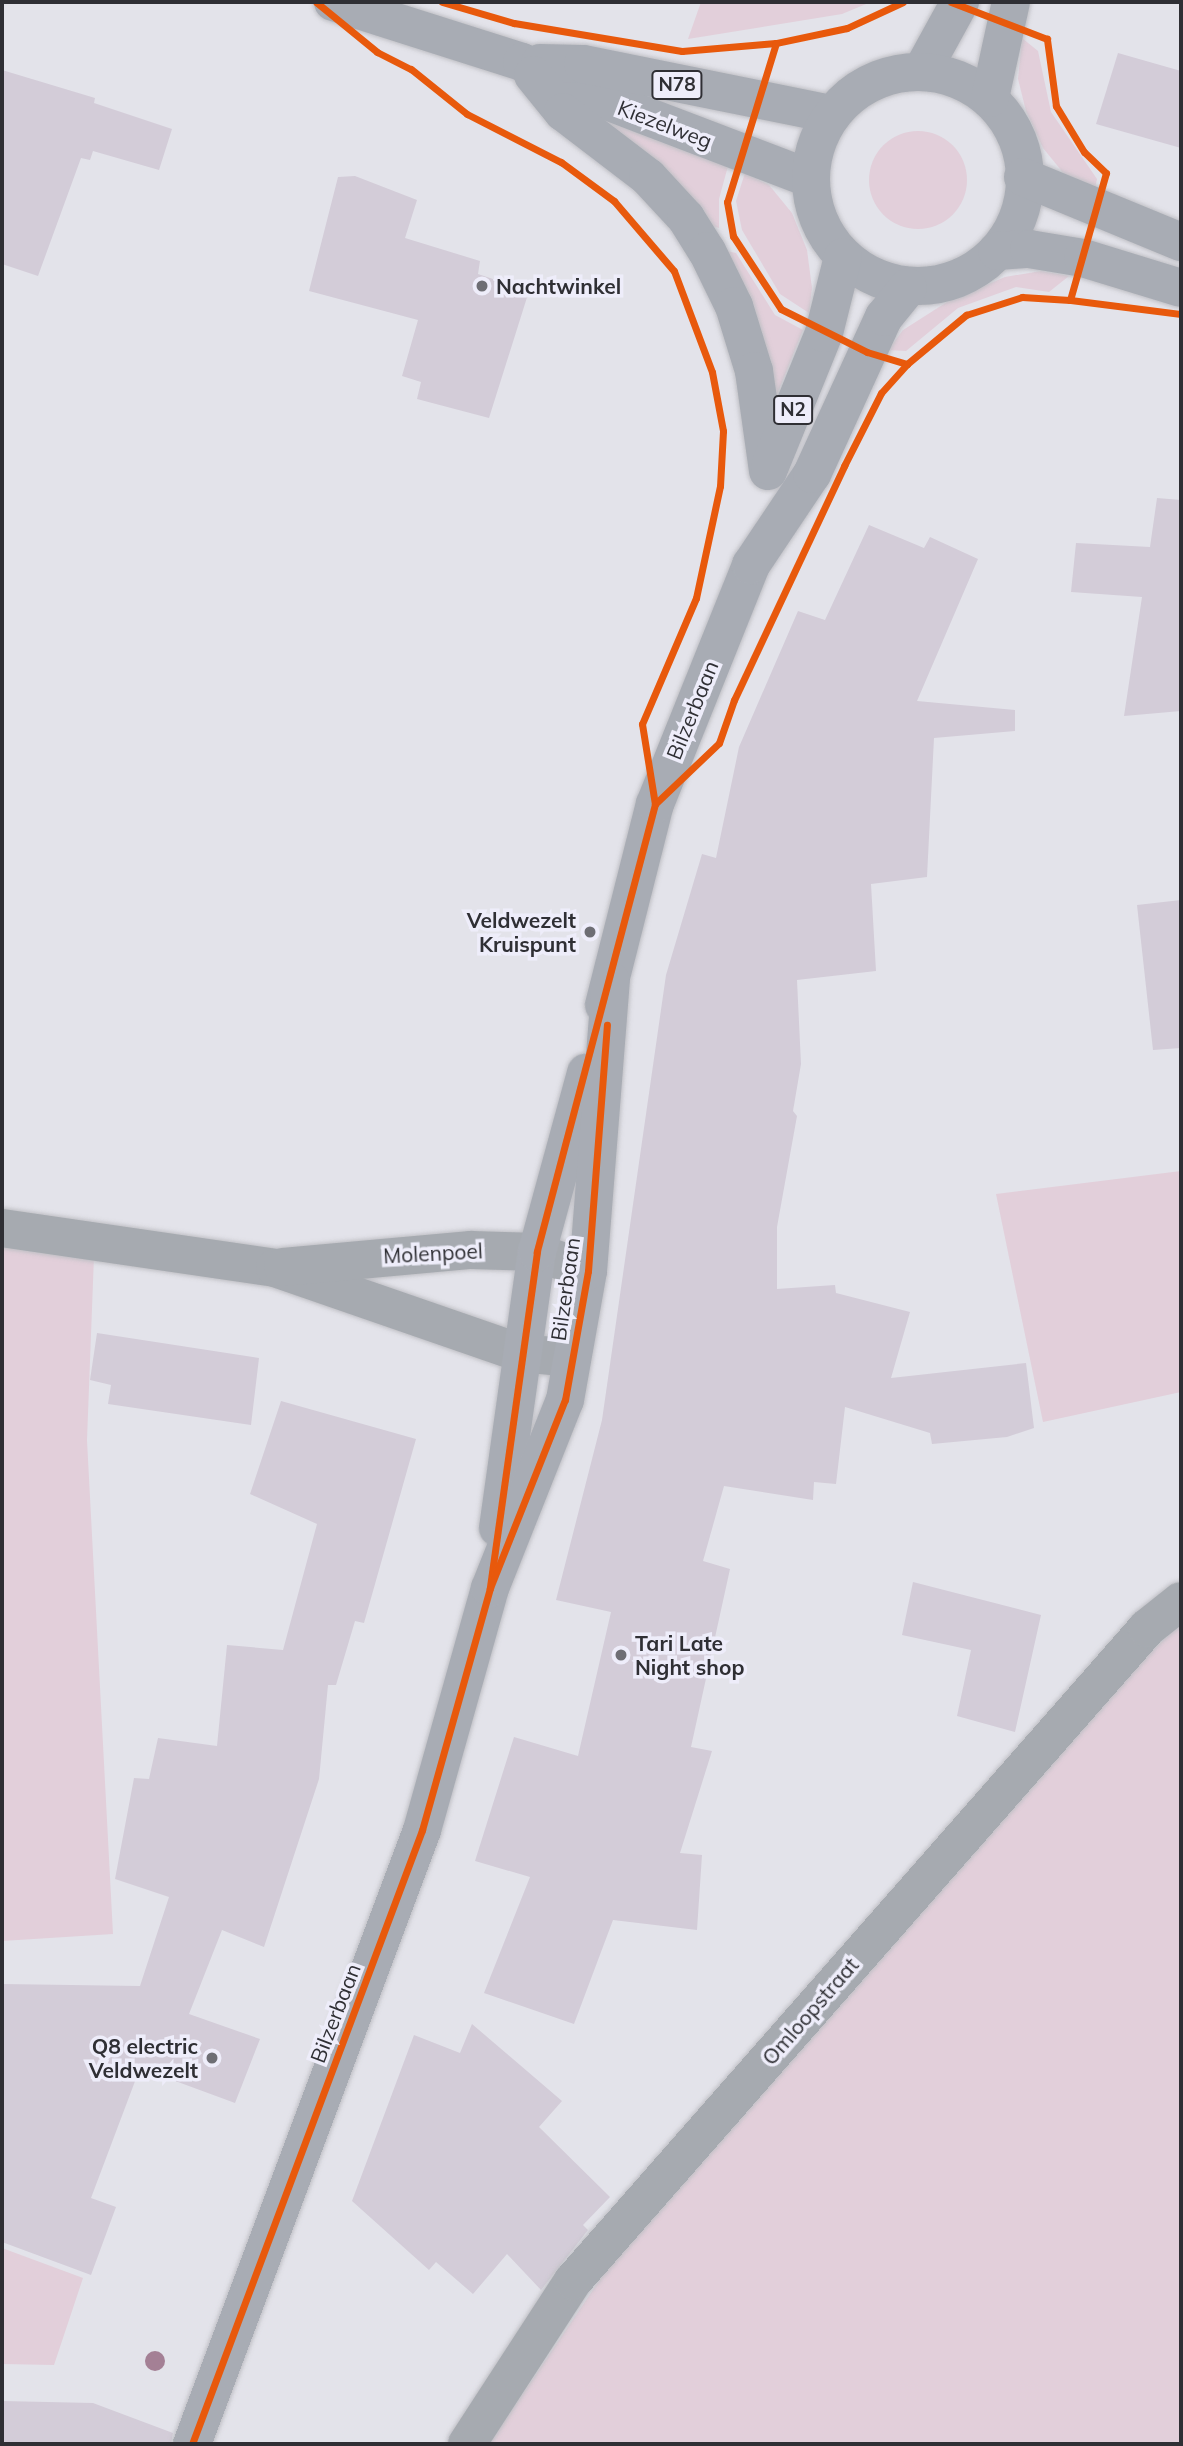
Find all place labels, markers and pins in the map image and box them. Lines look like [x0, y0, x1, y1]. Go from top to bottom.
place label: Nachtwinkel [496, 273, 621, 299]
marker: Nachtwinkel [474, 278, 490, 294]
place label: Veldwezelt Kruispunt [467, 907, 576, 957]
marker: Veldwezelt Kruispunt [582, 924, 598, 940]
place label: Tari Late Night shop [635, 1630, 744, 1680]
marker: Tari Late Night shop [613, 1647, 629, 1663]
place label: Q8 electric Veldwezelt [89, 2033, 198, 2083]
marker: Q8 electric Veldwezelt [204, 2050, 220, 2066]

